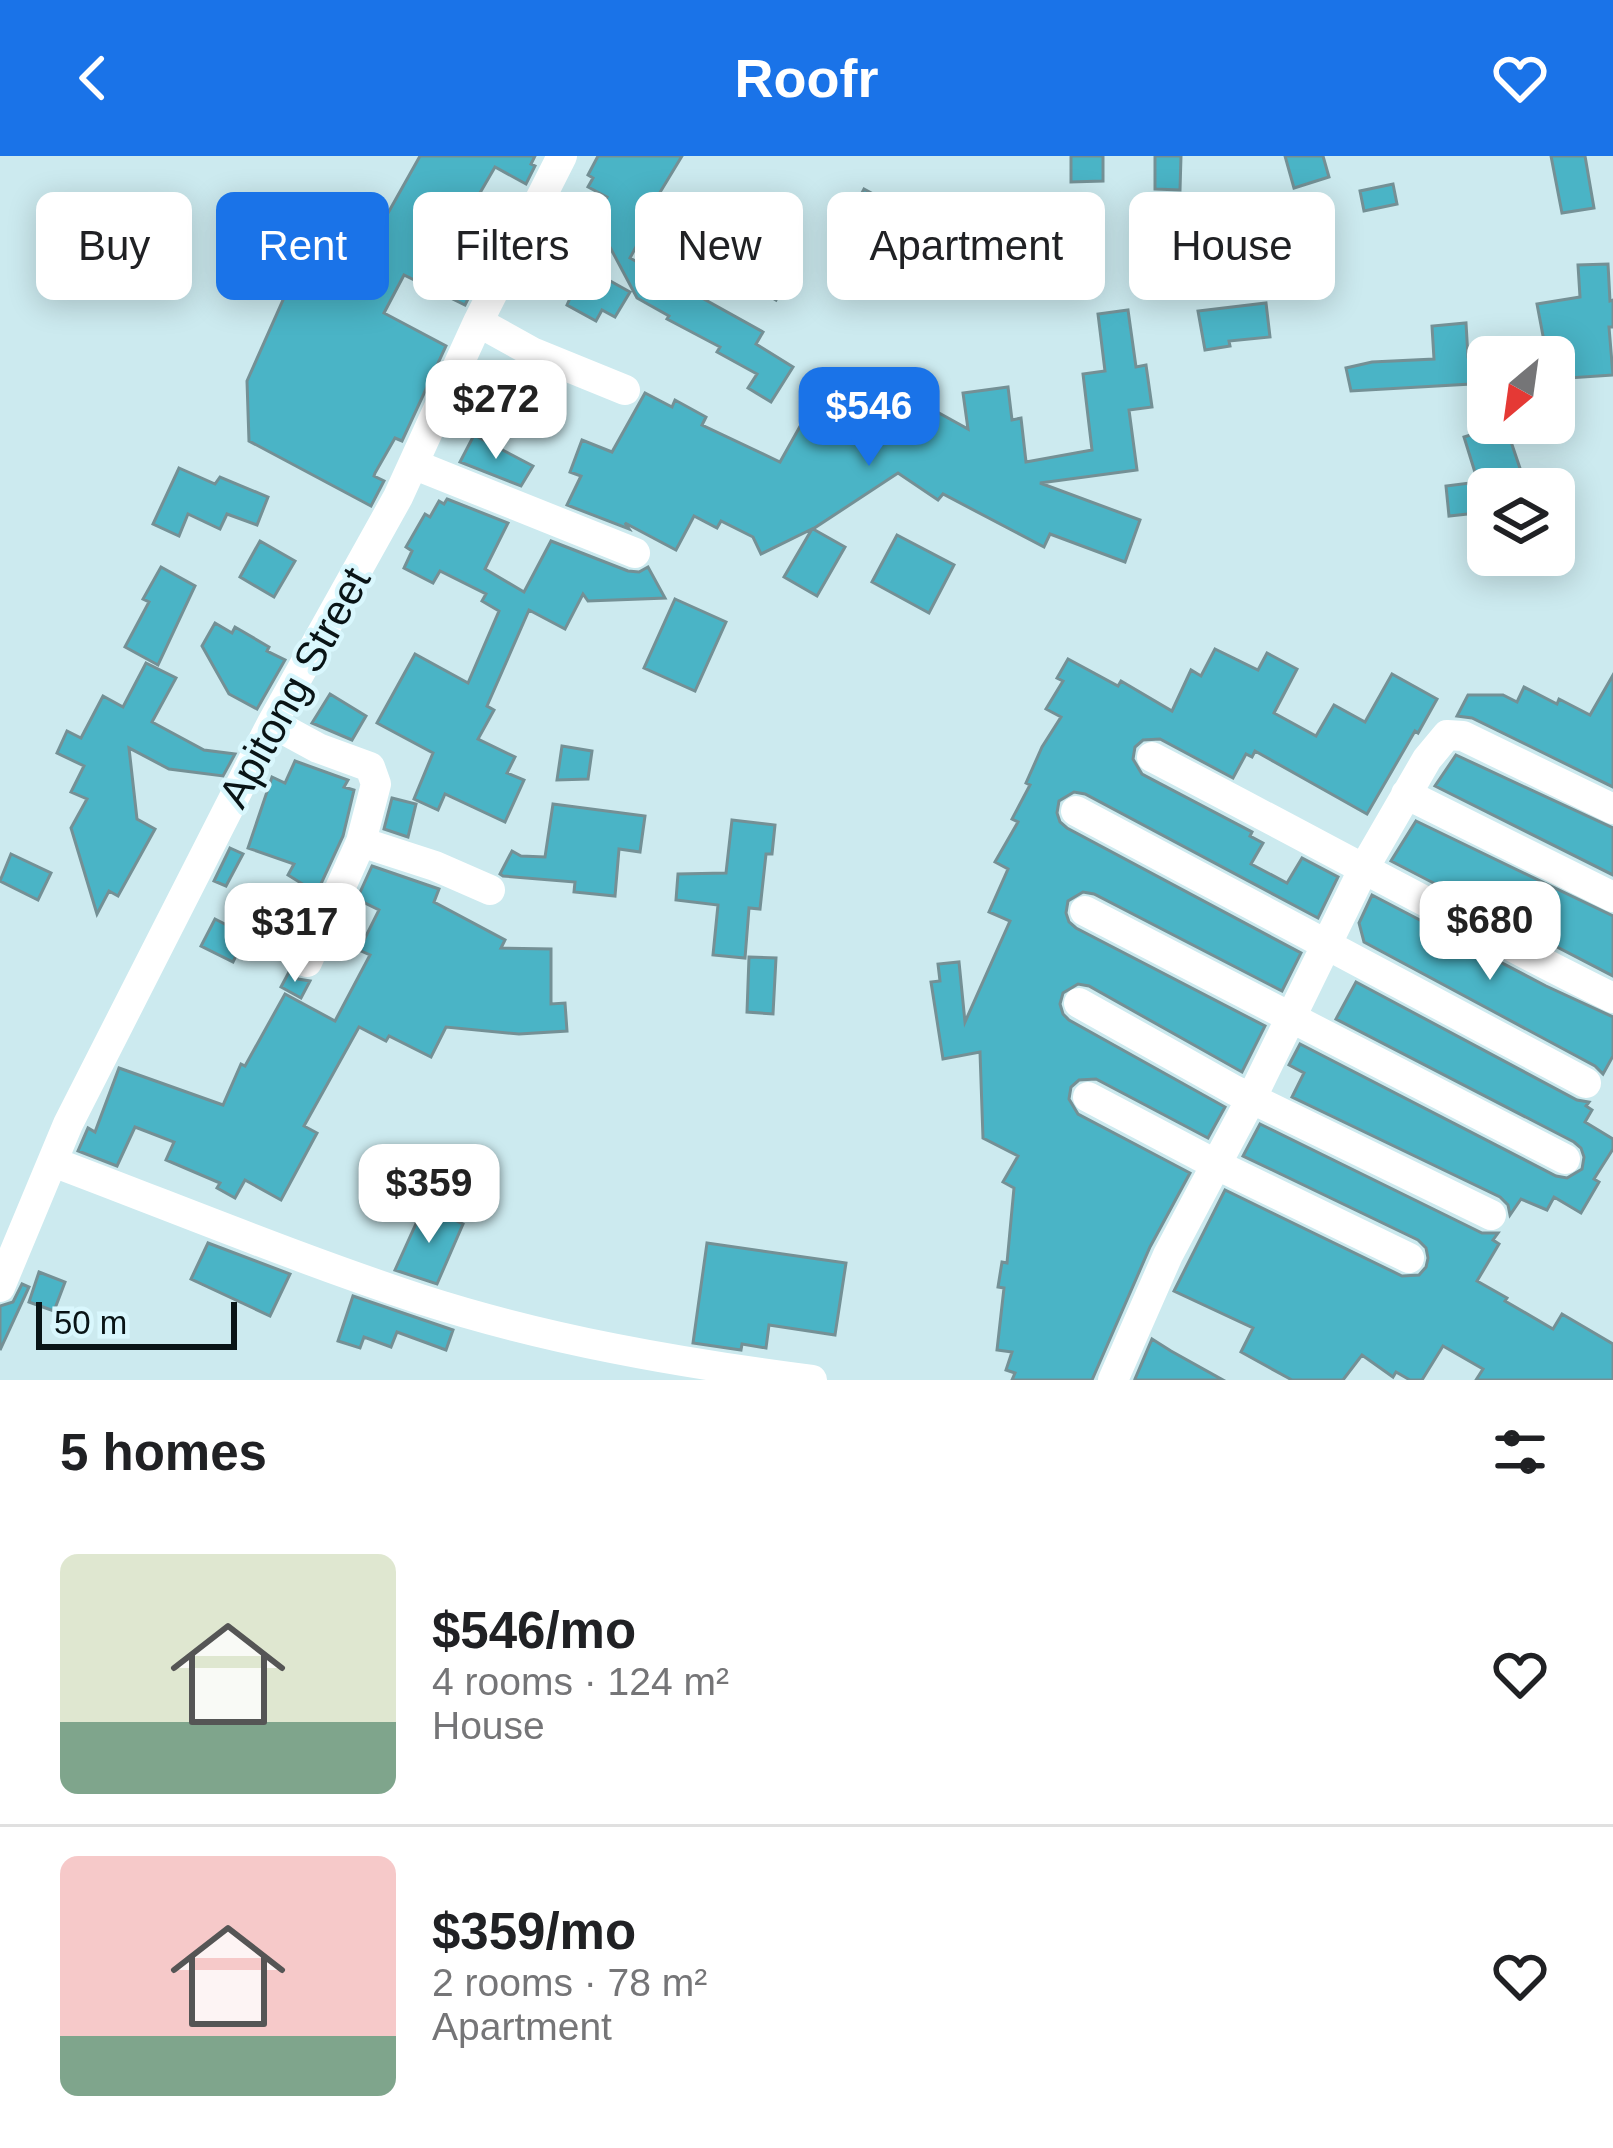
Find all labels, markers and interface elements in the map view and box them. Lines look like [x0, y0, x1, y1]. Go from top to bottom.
icon: back [60, 45, 126, 111]
icon: heart [1487, 45, 1553, 111]
text: Roofr [735, 48, 878, 108]
chip: Buy [36, 192, 192, 300]
chip: Rent [216, 192, 389, 300]
chip: Filters [413, 192, 611, 300]
chip: New [635, 192, 803, 300]
chip: Apartment [827, 192, 1105, 300]
chip: House [1129, 192, 1335, 300]
north arrow [1467, 336, 1575, 444]
map controls [1467, 336, 1575, 576]
pin: $272 [425, 360, 567, 462]
pin: $546 [798, 367, 940, 469]
text: $272 [453, 377, 539, 420]
text: $546 [826, 384, 912, 427]
button: layers [1467, 468, 1575, 576]
street label: Apitong Street [209, 559, 380, 815]
pin: $680 [1419, 881, 1561, 983]
pin: $317 [224, 883, 366, 985]
text: $680 [1447, 898, 1533, 941]
text: $317 [252, 900, 338, 943]
pin: $359 [358, 1144, 500, 1246]
text: $359 [386, 1161, 472, 1204]
scale bar [36, 1296, 237, 1349]
text: 50 m [54, 1304, 127, 1341]
icon: filters [1487, 1419, 1553, 1485]
text: 5 homes [60, 1424, 267, 1481]
icon: home [156, 1602, 300, 1746]
text: $546/mo [432, 1602, 636, 1659]
icon: heart [1487, 1641, 1553, 1707]
text: 4 rooms · 124 m² [432, 1660, 729, 1703]
text: House [432, 1704, 545, 1747]
text: $359/mo [432, 1903, 636, 1960]
icon: home [156, 1904, 300, 2048]
icon: heart [1487, 1943, 1553, 2009]
text: 2 rooms · 78 m² [432, 1961, 707, 2004]
text: Apartment [432, 2005, 612, 2048]

